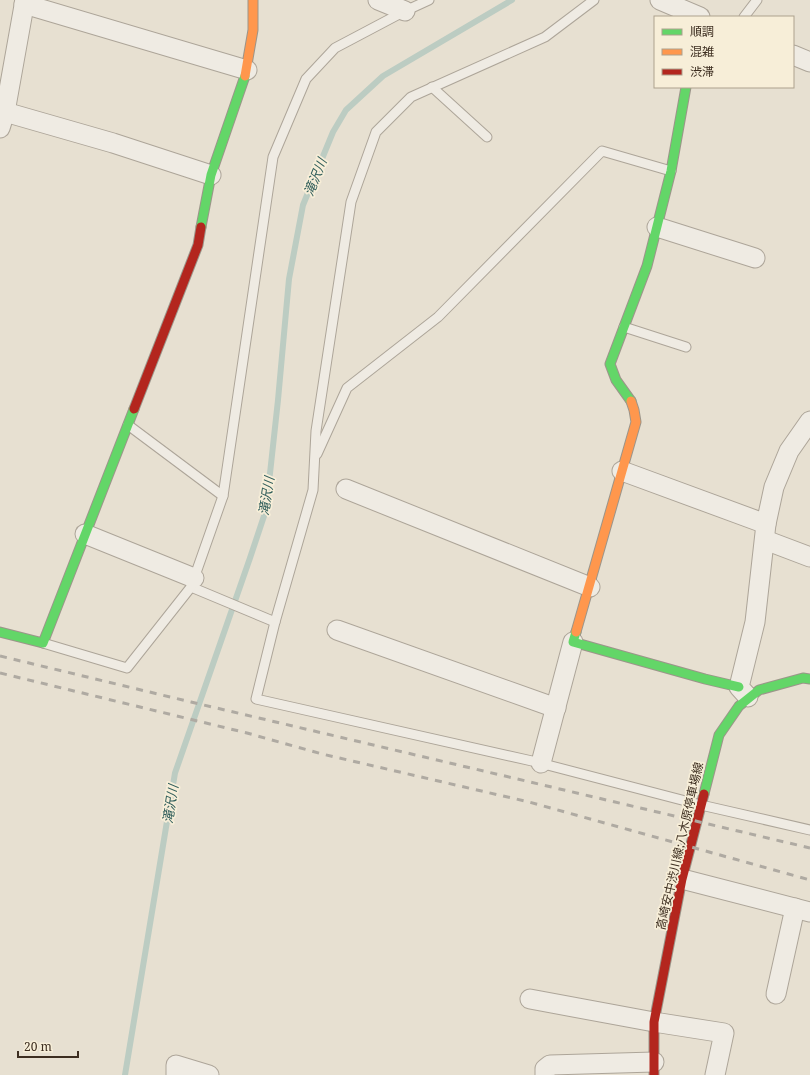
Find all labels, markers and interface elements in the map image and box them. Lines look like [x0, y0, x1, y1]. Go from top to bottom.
legend [654, 16, 794, 88]
text: 順調 [690, 23, 714, 40]
text: 混雑 [690, 43, 714, 60]
text: 渋滞 [690, 63, 714, 80]
water label: 滝沢川 [299, 154, 331, 198]
water label: 滝沢川 [254, 473, 278, 517]
street label: 高崎安中渋川線;八木原停車場線 [652, 760, 707, 931]
water label: 滝沢川 [158, 781, 182, 825]
scale bar [18, 1033, 78, 1059]
text: 20 m [24, 1038, 52, 1055]

